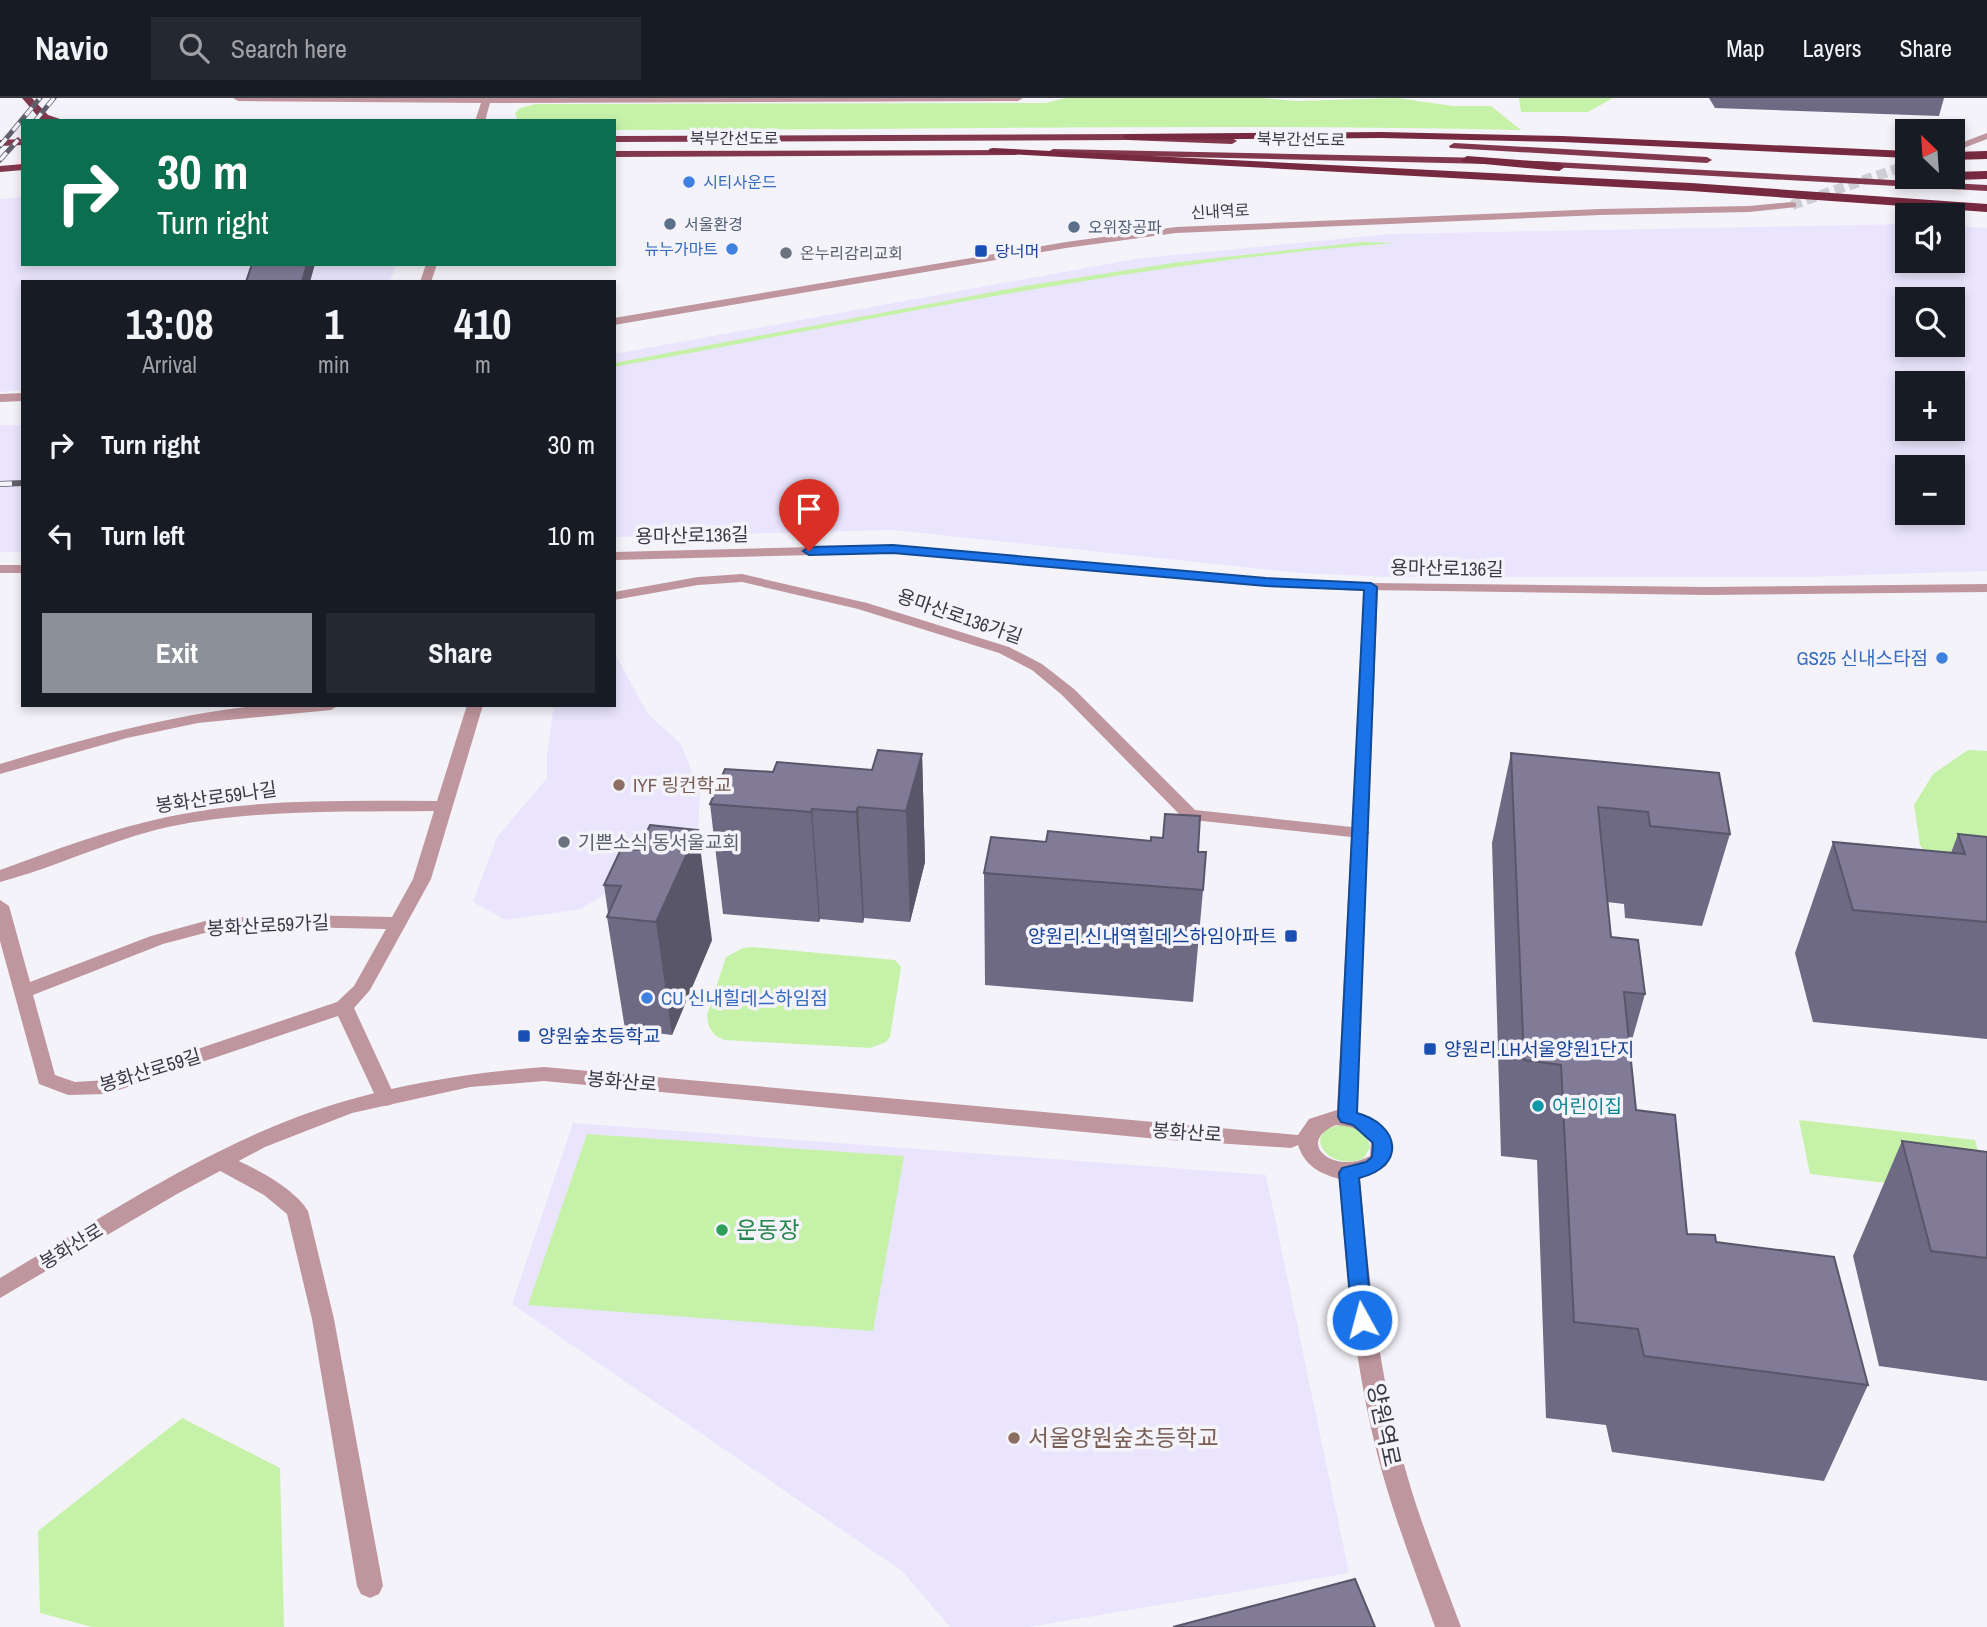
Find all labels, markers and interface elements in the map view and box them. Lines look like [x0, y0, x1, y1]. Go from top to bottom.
search box [151, 17, 641, 80]
text: Navio [35, 26, 109, 70]
icon: search [175, 29, 213, 67]
text: Search here [231, 31, 347, 66]
text: Map [1726, 32, 1764, 64]
text: Layers [1802, 32, 1861, 64]
text: Share [1899, 32, 1952, 64]
north arrow [1895, 119, 1965, 189]
map controls [1895, 119, 1965, 525]
street label: 북부간선도로 [690, 127, 778, 149]
street label: 북부간선도로 [1257, 127, 1346, 151]
text: 30 m [157, 138, 249, 204]
icon: right [42, 147, 133, 238]
place label: 시티사운드 [703, 171, 777, 193]
marker: 시티사운드 [681, 174, 697, 190]
street label: 신내역로 [1190, 198, 1250, 224]
text: Turn right [157, 201, 269, 244]
button: sound [1895, 203, 1965, 273]
place label: 서울환경 [684, 213, 743, 235]
marker: 서울환경 [662, 216, 678, 232]
place label: 오위장공파 [1088, 216, 1162, 238]
marker: 오위장공파 [1066, 219, 1082, 235]
place label: 뉴누가마트 [644, 238, 718, 260]
place label: 당너머 [995, 240, 1039, 262]
marker: 뉴누가마트 [724, 241, 740, 257]
place label: 온누리감리교회 [800, 242, 903, 264]
marker: 당너머 [973, 243, 989, 259]
marker: 온누리감리교회 [778, 245, 794, 261]
button: search [1895, 287, 1965, 357]
text: 13:08 [126, 296, 214, 352]
text: 1 [324, 296, 343, 352]
text: 410 [454, 296, 512, 352]
text: Arrival [142, 349, 197, 380]
text: min [318, 349, 350, 380]
text: m [475, 349, 491, 380]
button: + [1895, 371, 1965, 441]
icon: right [42, 426, 80, 464]
text: Turn right [101, 427, 200, 462]
text: 30 m [548, 427, 595, 462]
button: − [1895, 455, 1965, 525]
pin [779, 479, 839, 551]
icon: arrive [790, 490, 828, 528]
icon: left [42, 517, 80, 555]
text: Turn left [101, 518, 185, 553]
text: 10 m [548, 518, 595, 553]
street label: 용마산로136길 [635, 521, 749, 549]
street label: 용마산로136길 [1390, 554, 1504, 582]
street label: 용마산로136가길 [894, 582, 1026, 650]
button: Exit [42, 613, 312, 693]
button: Share [326, 613, 595, 693]
place label: GS25 신내스타점 [1796, 645, 1928, 671]
marker: GS25 신내스타점 [1934, 650, 1950, 666]
place label: IYF 링컨학교 [633, 772, 732, 798]
street label: 봉화산로59나길 [154, 776, 278, 818]
marker: IYF 링컨학교 [611, 777, 627, 793]
place label: 기쁜소식 동서울교회 [578, 829, 740, 855]
marker: 기쁜소식 동서울교회 [556, 834, 572, 850]
street label: 봉화산로59가길 [206, 909, 330, 941]
place label: 양원리.신내역힐데스하임아파트 [1028, 923, 1277, 949]
marker: 양원리.신내역힐데스하임아파트 [1283, 928, 1299, 944]
place label: CU 신내힐데스하임점 [661, 985, 828, 1011]
marker: CU 신내힐데스하임점 [639, 990, 655, 1006]
place label: 양원숲초등학교 [538, 1023, 660, 1049]
marker: 양원숲초등학교 [516, 1028, 532, 1044]
place label: 양원리.LH서울양원1단지 [1444, 1036, 1634, 1062]
marker: 양원리.LH서울양원1단지 [1422, 1041, 1438, 1057]
street label: 봉화산로59길 [96, 1042, 204, 1098]
street label: 봉화산로 [586, 1065, 658, 1097]
place label: 어린이집 [1552, 1093, 1622, 1119]
marker: 어린이집 [1530, 1098, 1546, 1114]
street label: 봉화산로 [1151, 1117, 1223, 1147]
place label: 운동장 [736, 1214, 799, 1245]
street label: 봉화산로 [34, 1217, 108, 1275]
marker: 운동장 [714, 1222, 730, 1238]
position arrow [1325, 1283, 1399, 1357]
street label: 양원역로 [1361, 1380, 1408, 1470]
place label: 서울양원숲초등학교 [1028, 1422, 1218, 1453]
marker: 서울양원숲초등학교 [1006, 1430, 1022, 1446]

